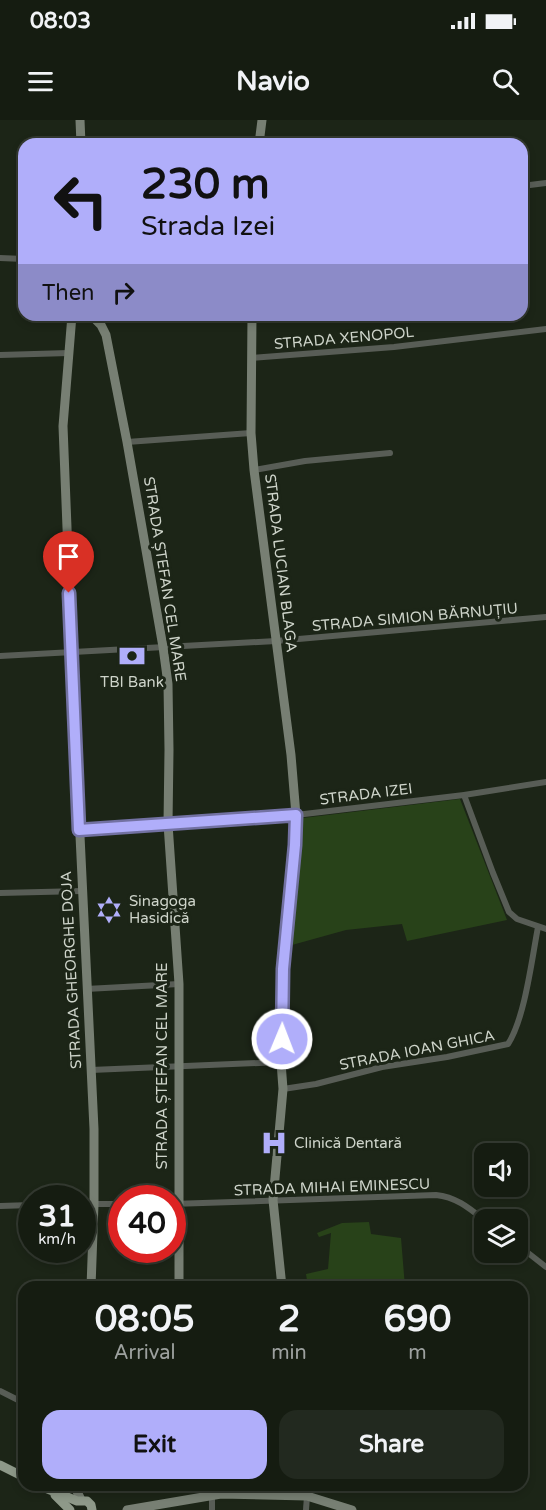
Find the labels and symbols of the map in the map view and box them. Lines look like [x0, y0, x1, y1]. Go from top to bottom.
street label: STRADA XENOPOL [273, 323, 415, 353]
street label: STRADA LUCIAN BLAGA [261, 473, 301, 653]
street label: STRADA ȘTEFAN CEL MARE [140, 475, 190, 683]
pin [43, 531, 94, 593]
street label: STRADA SIMION BĂRNUȚIU [311, 599, 519, 635]
bank icon: TBI Bank [117, 641, 147, 671]
place label: TBI Bank [100, 673, 164, 691]
street label: STRADA IZEI [318, 779, 414, 809]
street label: STRADA GHEORGHE DOJA [57, 871, 85, 1069]
place label: Sinagoga Hasidică [129, 892, 196, 927]
synagogue icon: Sinagoga Hasidică [94, 895, 124, 925]
street label: STRADA ȘTEFAN CEL MARE [153, 962, 171, 1170]
position arrow [250, 1007, 314, 1071]
street label: STRADA IOAN GHICA [338, 1026, 496, 1074]
hospital icon: Clinică Dentară [259, 1128, 289, 1158]
place label: Clinică Dentară [294, 1134, 402, 1152]
street label: STRADA MIHAI EMINESCU [234, 1175, 430, 1199]
speed limit sign: 40 [108, 1185, 186, 1263]

